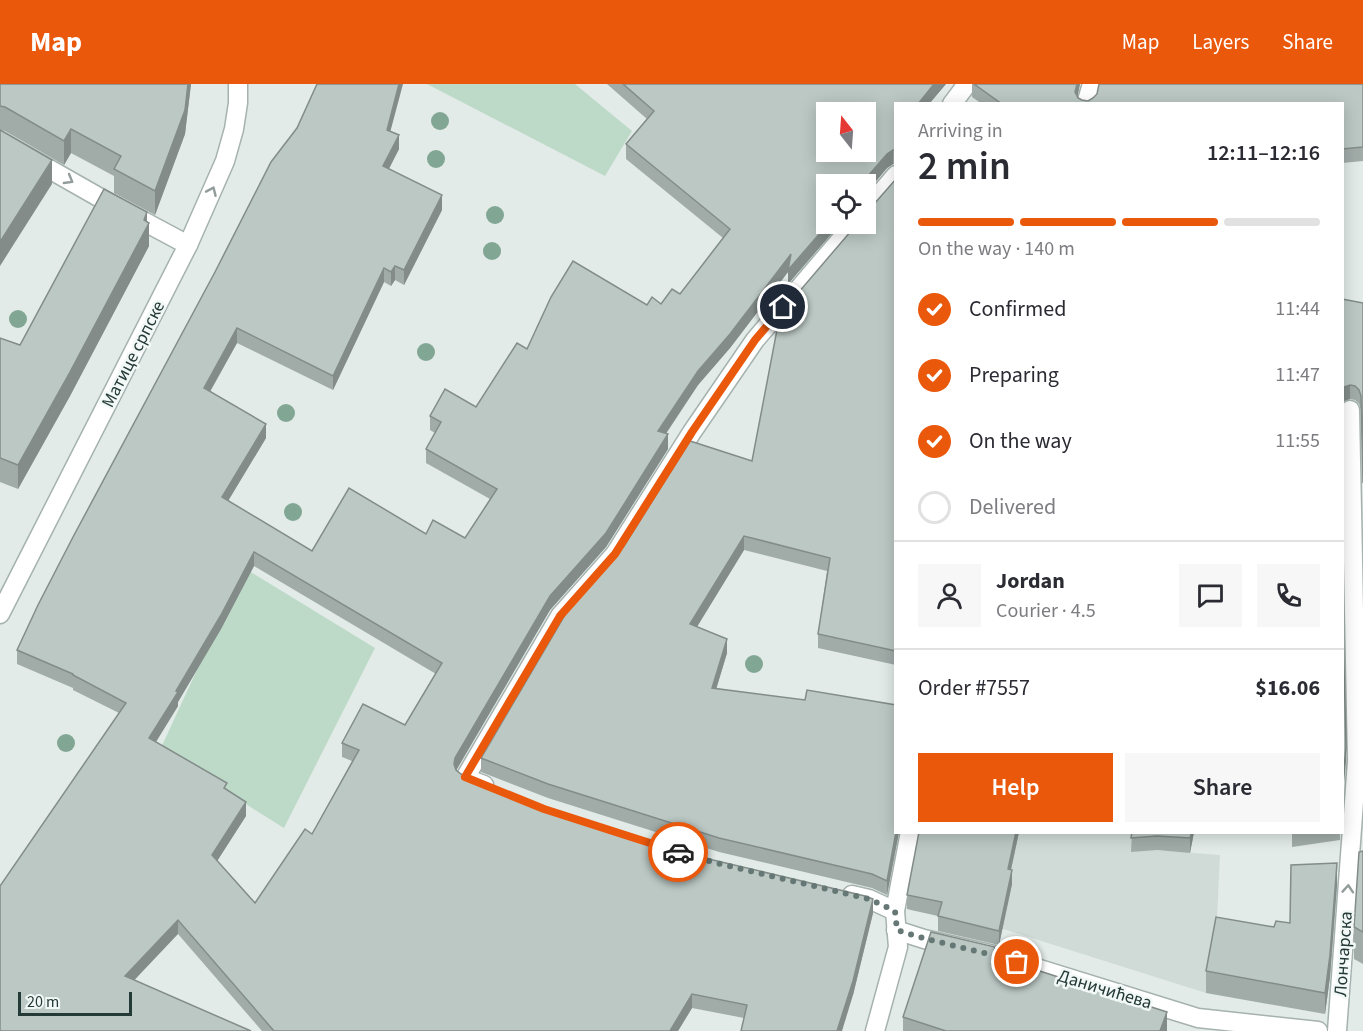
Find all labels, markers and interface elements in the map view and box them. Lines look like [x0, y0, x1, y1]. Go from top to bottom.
text: Map [30, 22, 82, 62]
text: Map [1122, 27, 1159, 57]
text: Layers [1192, 27, 1249, 57]
text: Share [1282, 27, 1333, 57]
north arrow [816, 102, 876, 162]
map controls [816, 102, 876, 234]
text: Arriving in [918, 117, 1003, 145]
text: 12:11–12:16 [1207, 137, 1320, 169]
text: 2 min [918, 139, 1011, 195]
one-way arrow [63, 173, 73, 184]
button: locate [816, 174, 876, 234]
one-way arrow [205, 187, 217, 198]
text: On the way · 140 m [918, 235, 1075, 263]
pin [757, 281, 808, 332]
icon: home [766, 290, 799, 323]
icon: check [918, 293, 951, 326]
text: Confirmed [969, 293, 1066, 325]
text: 11:44 [1275, 295, 1320, 323]
street label: Матице српске [96, 296, 171, 412]
icon: check [918, 359, 951, 392]
text: Preparing [969, 359, 1059, 391]
text: 11:47 [1275, 361, 1320, 389]
icon: check [918, 425, 951, 458]
text: On the way [969, 425, 1072, 457]
text: 11:55 [1275, 427, 1320, 455]
text: Delivered [969, 491, 1056, 523]
button: person [918, 564, 981, 627]
button: chat [1179, 564, 1242, 627]
button: phone [1257, 564, 1320, 627]
text: Jordan [996, 565, 1065, 597]
text: Courier · 4.5 [996, 597, 1096, 625]
text: Order #7557 [918, 672, 1030, 704]
text: $16.06 [1255, 672, 1320, 704]
button: Help [918, 753, 1113, 822]
button: Share [1125, 753, 1320, 822]
courier [648, 822, 708, 882]
icon: car [662, 836, 695, 869]
one-way arrow [1341, 884, 1354, 893]
street label: Лончарска [1328, 911, 1359, 998]
pin [991, 936, 1042, 987]
icon: bag [1000, 945, 1033, 978]
street label: Даничићева [1055, 963, 1155, 1016]
scale bar [18, 989, 132, 1016]
text: 20 m [27, 991, 59, 1013]

